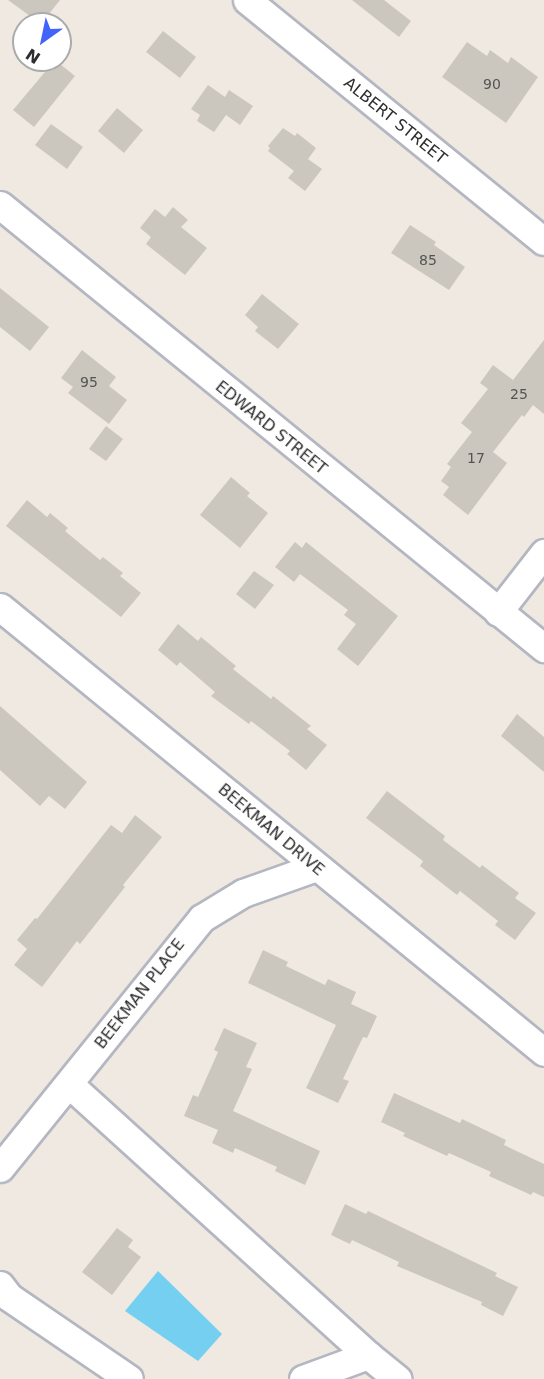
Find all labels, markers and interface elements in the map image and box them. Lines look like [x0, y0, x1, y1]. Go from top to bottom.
north arrow [12, 12, 72, 72]
text: N [22, 44, 44, 67]
street label: ALBERT STREET [340, 74, 450, 168]
house number: 90 [483, 76, 501, 92]
house number: 85 [419, 252, 437, 268]
house number: 95 [80, 374, 98, 390]
street label: EDWARD STREET [211, 377, 331, 479]
house number: 25 [510, 386, 528, 402]
house number: 17 [467, 450, 485, 466]
street label: BEEKMAN DRIVE [214, 780, 328, 880]
street label: BEEKMAN PLACE [91, 935, 189, 1053]

